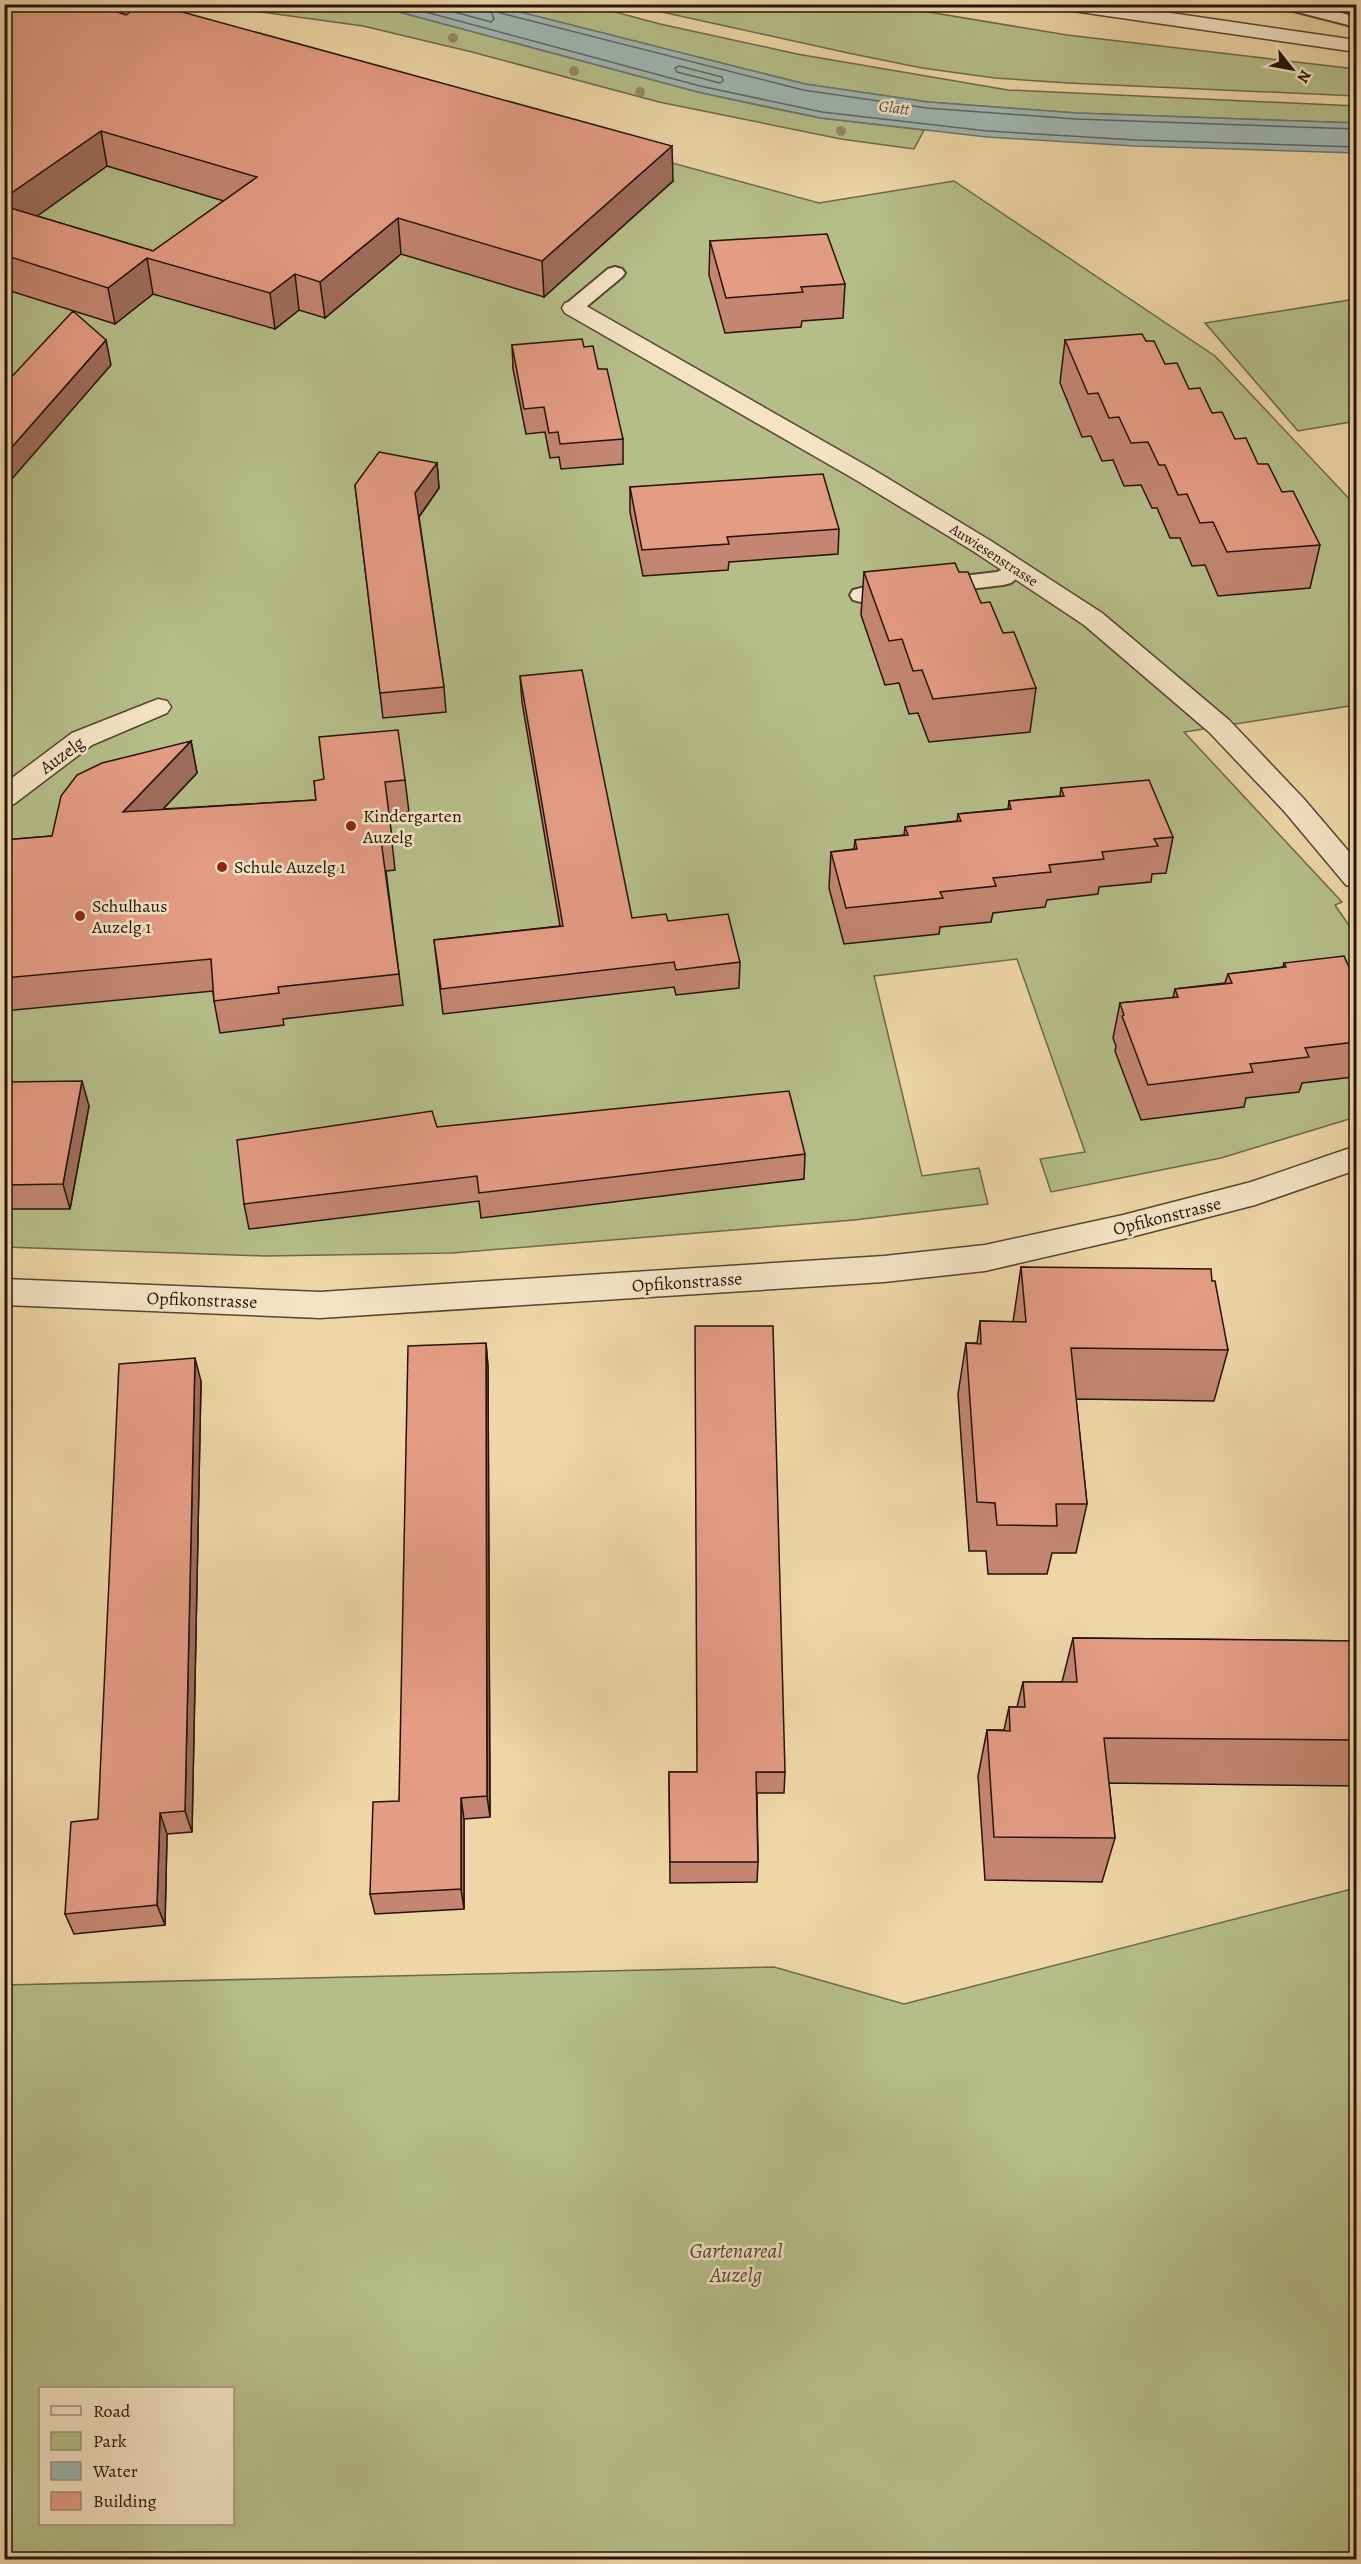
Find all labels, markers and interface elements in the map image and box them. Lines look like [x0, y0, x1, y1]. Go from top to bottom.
north arrow [1262, 39, 1322, 99]
text: N [1291, 66, 1316, 87]
water label: Glatt [877, 95, 912, 121]
street label: Auwiesenstrasse [945, 518, 1042, 591]
street label: Auzelg [34, 731, 89, 780]
place label: Kindergarten Auzelg [362, 804, 462, 849]
marker: Kindergarten Auzelg [344, 819, 358, 833]
place label: Schule Auzelg 1 [234, 855, 346, 879]
marker: Schule Auzelg 1 [215, 860, 229, 874]
place label: Schulhaus Auzelg 1 [91, 894, 168, 939]
marker: Schulhaus Auzelg 1 [73, 909, 87, 923]
street label: Opfikonstrasse [1110, 1191, 1224, 1241]
street label: Opfikonstrasse [631, 1266, 743, 1298]
street label: Opfikonstrasse [146, 1286, 258, 1314]
park label: Gartenareal Auzelg [690, 2237, 783, 2289]
legend [39, 2387, 234, 2525]
text: Road [93, 2399, 131, 2423]
text: Park [93, 2429, 127, 2453]
text: Water [92, 2459, 138, 2483]
text: Building [93, 2489, 157, 2513]

